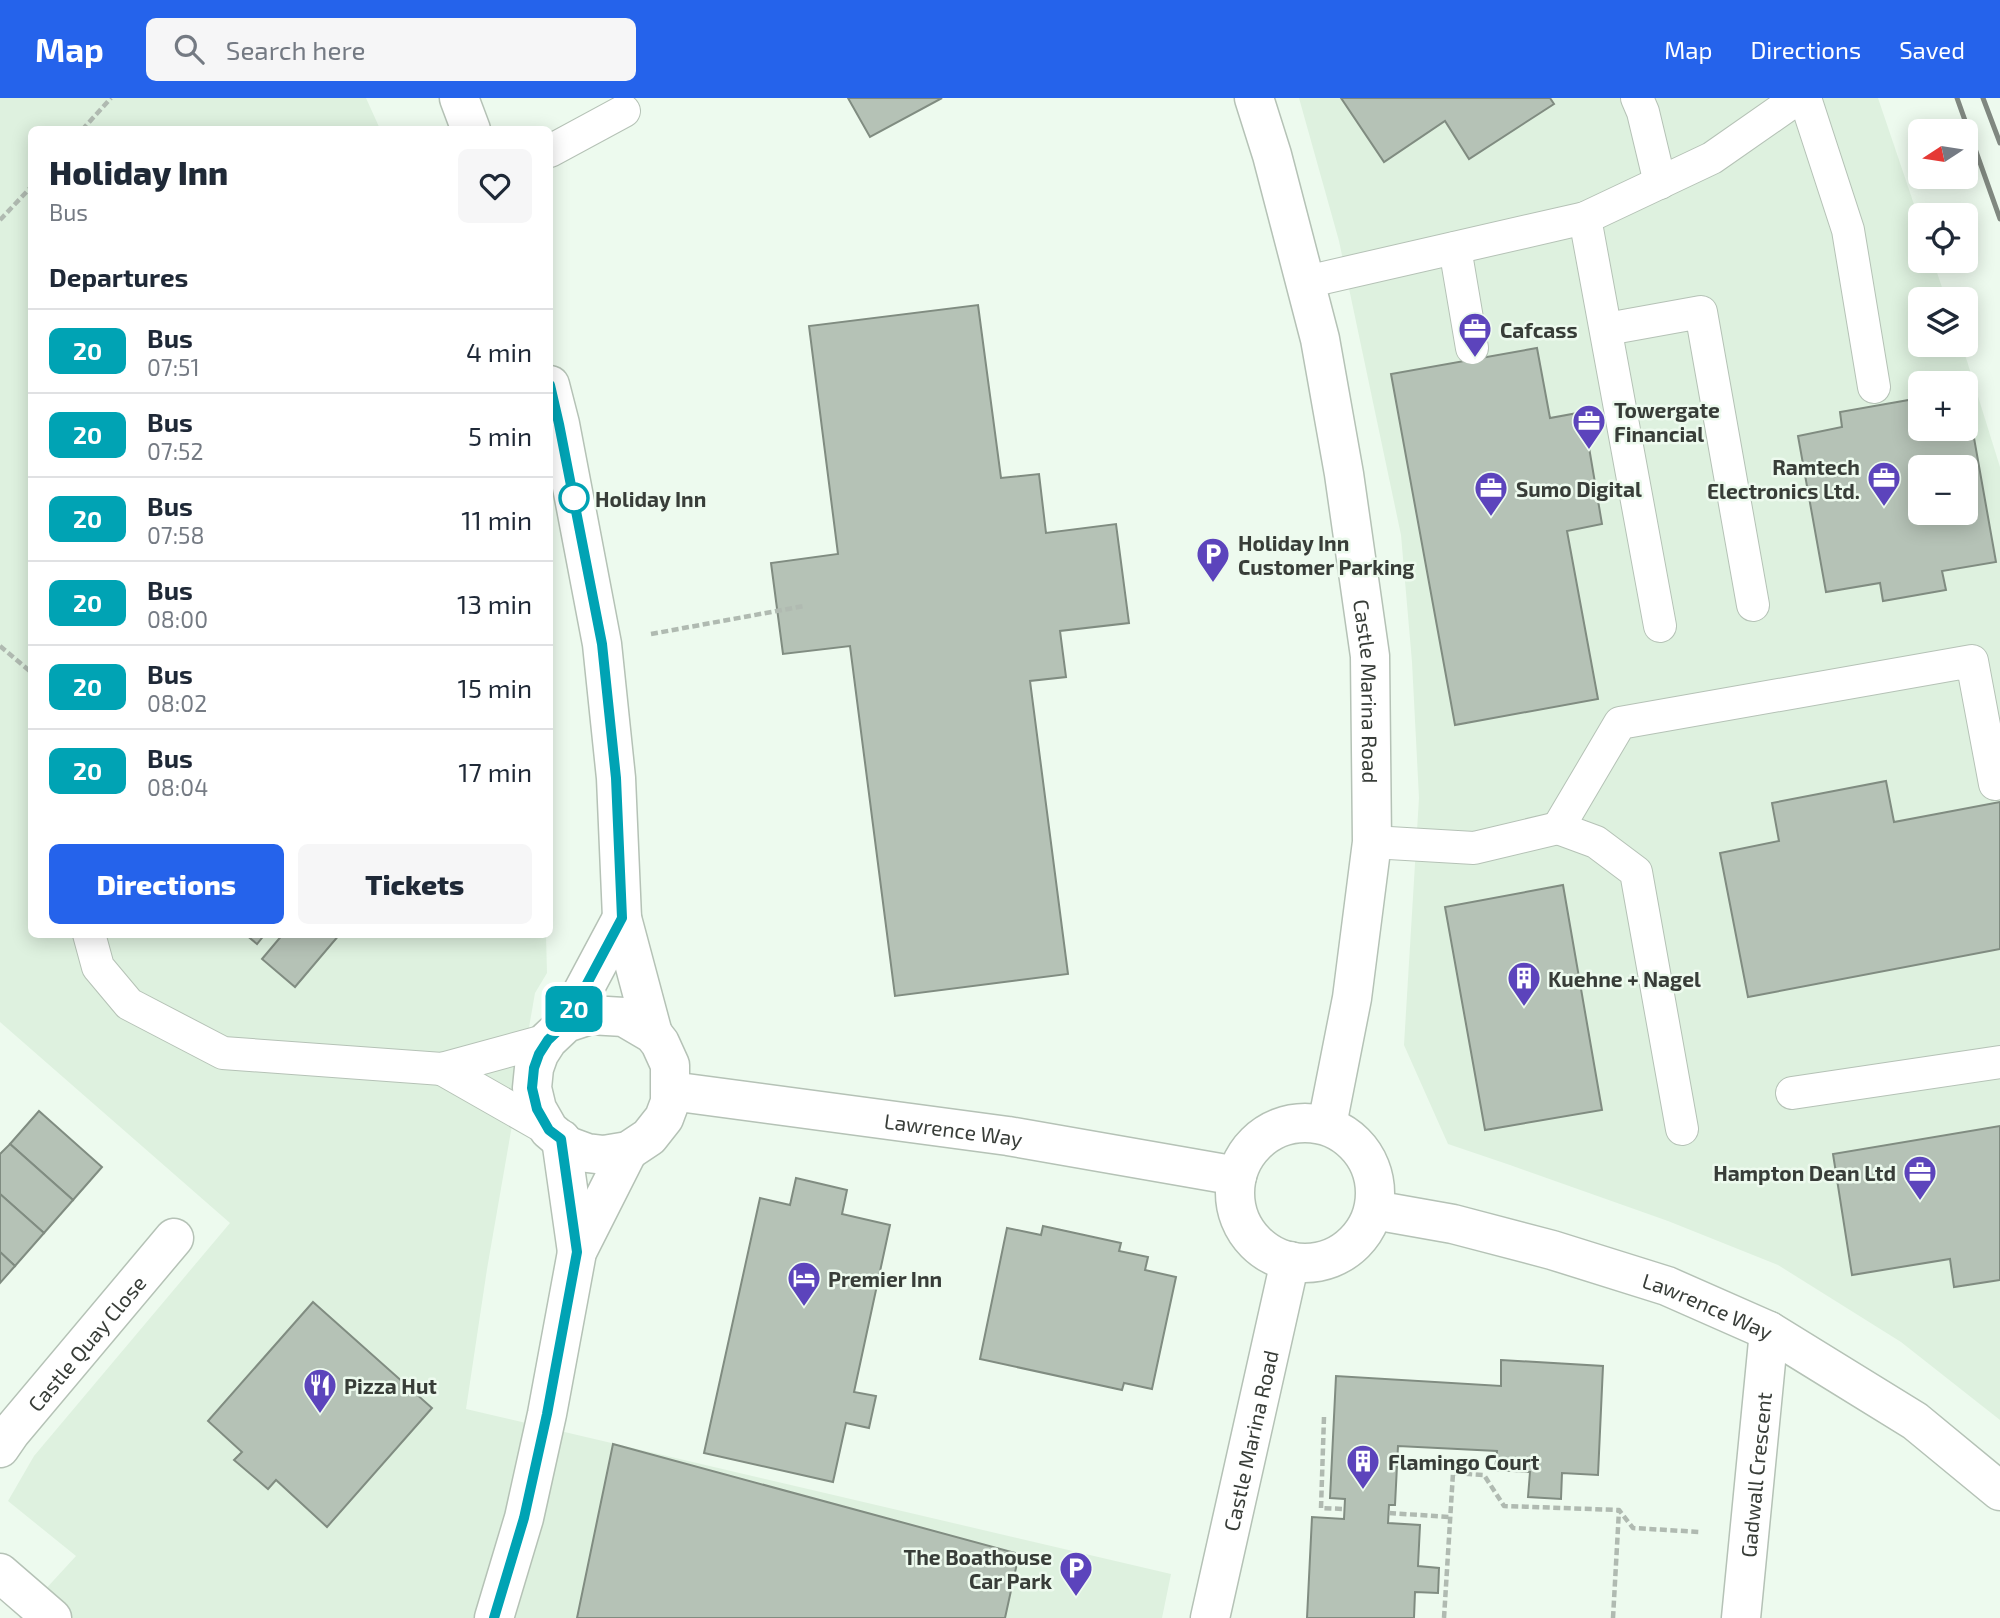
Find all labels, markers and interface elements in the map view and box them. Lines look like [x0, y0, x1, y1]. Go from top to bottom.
search box [146, 18, 636, 81]
text: Map [35, 29, 104, 69]
icon: search [170, 30, 208, 68]
text: Search here [226, 34, 365, 65]
text: Map [1664, 35, 1712, 64]
text: Directions [1750, 35, 1861, 64]
text: Saved [1899, 35, 1965, 64]
north arrow [1908, 119, 1978, 189]
map controls [1908, 119, 1978, 525]
button: heart [458, 149, 532, 223]
text: Holiday Inn [49, 152, 228, 192]
text: Bus [49, 198, 88, 226]
button: locate [1908, 203, 1978, 273]
text: Departures [49, 261, 188, 292]
button: layers [1908, 287, 1978, 357]
office icon: Cafcass [1456, 310, 1494, 359]
place label: Cafcass [1500, 317, 1578, 342]
text: Bus [147, 322, 193, 353]
text: 20 [73, 336, 102, 365]
text: 4 min [466, 336, 532, 367]
text: 07:51 [147, 353, 200, 381]
button: + [1908, 371, 1978, 441]
place label: Towergate Financial [1614, 397, 1720, 446]
office icon: Towergate Financial [1570, 402, 1608, 451]
text: Bus [147, 406, 193, 437]
text: 20 [73, 420, 102, 449]
text: 5 min [468, 420, 532, 451]
text: 07:52 [147, 437, 203, 465]
place label: Ramtech Electronics Ltd. [1707, 454, 1860, 503]
button: − [1908, 455, 1978, 525]
office icon: Ramtech Electronics Ltd. [1865, 459, 1903, 508]
office icon: Sumo Digital [1472, 469, 1510, 518]
place label: Sumo Digital [1516, 476, 1642, 501]
marker: Holiday Inn [559, 483, 589, 513]
place label: Holiday Inn [595, 486, 706, 512]
text: Bus [147, 490, 193, 521]
text: 20 [73, 504, 102, 533]
text: 11 min [461, 504, 532, 535]
text: 07:58 [147, 521, 204, 549]
place label: Holiday Inn Customer Parking [1238, 530, 1415, 579]
parking icon: Holiday Inn Customer Parking [1194, 535, 1232, 584]
text: Bus [147, 574, 193, 605]
text: 20 [73, 588, 102, 617]
text: 13 min [457, 588, 532, 619]
street label: Castle Marina Road [1350, 597, 1384, 784]
text: 08:00 [147, 605, 208, 633]
text: Bus [147, 658, 193, 689]
text: 20 [73, 672, 102, 701]
text: 15 min [458, 672, 532, 703]
text: 08:02 [147, 689, 207, 717]
text: Bus [147, 742, 193, 773]
text: 20 [73, 756, 102, 785]
text: 17 min [458, 756, 532, 787]
text: 08:04 [147, 773, 208, 801]
button: Directions [49, 844, 284, 924]
button: Tickets [298, 844, 532, 924]
building icon: Kuehne + Nagel [1505, 959, 1543, 1008]
place label: Kuehne + Nagel [1548, 966, 1701, 991]
line badge: 20 [542, 986, 606, 1032]
text: 20 [559, 994, 589, 1023]
street label: Lawrence Way [883, 1107, 1025, 1151]
office icon: Hampton Dean Ltd [1901, 1153, 1939, 1202]
place label: Hampton Dean Ltd [1713, 1160, 1896, 1185]
hotel icon: Premier Inn [785, 1259, 823, 1308]
place label: Premier Inn [828, 1266, 942, 1291]
street label: Lawrence Way [1640, 1267, 1777, 1344]
street label: Castle Quay Close [22, 1270, 150, 1416]
street label: Castle Marina Road [1217, 1347, 1282, 1533]
restaurant icon: Pizza Hut [301, 1366, 339, 1415]
place label: Pizza Hut [344, 1373, 437, 1398]
street label: Gadwall Crescent [1734, 1391, 1775, 1558]
building icon: Flamingo Court [1344, 1442, 1382, 1491]
place label: Flamingo Court [1388, 1449, 1540, 1474]
place label: The Boathouse Car Park [903, 1544, 1052, 1593]
parking icon: The Boathouse Car Park [1057, 1549, 1095, 1598]

